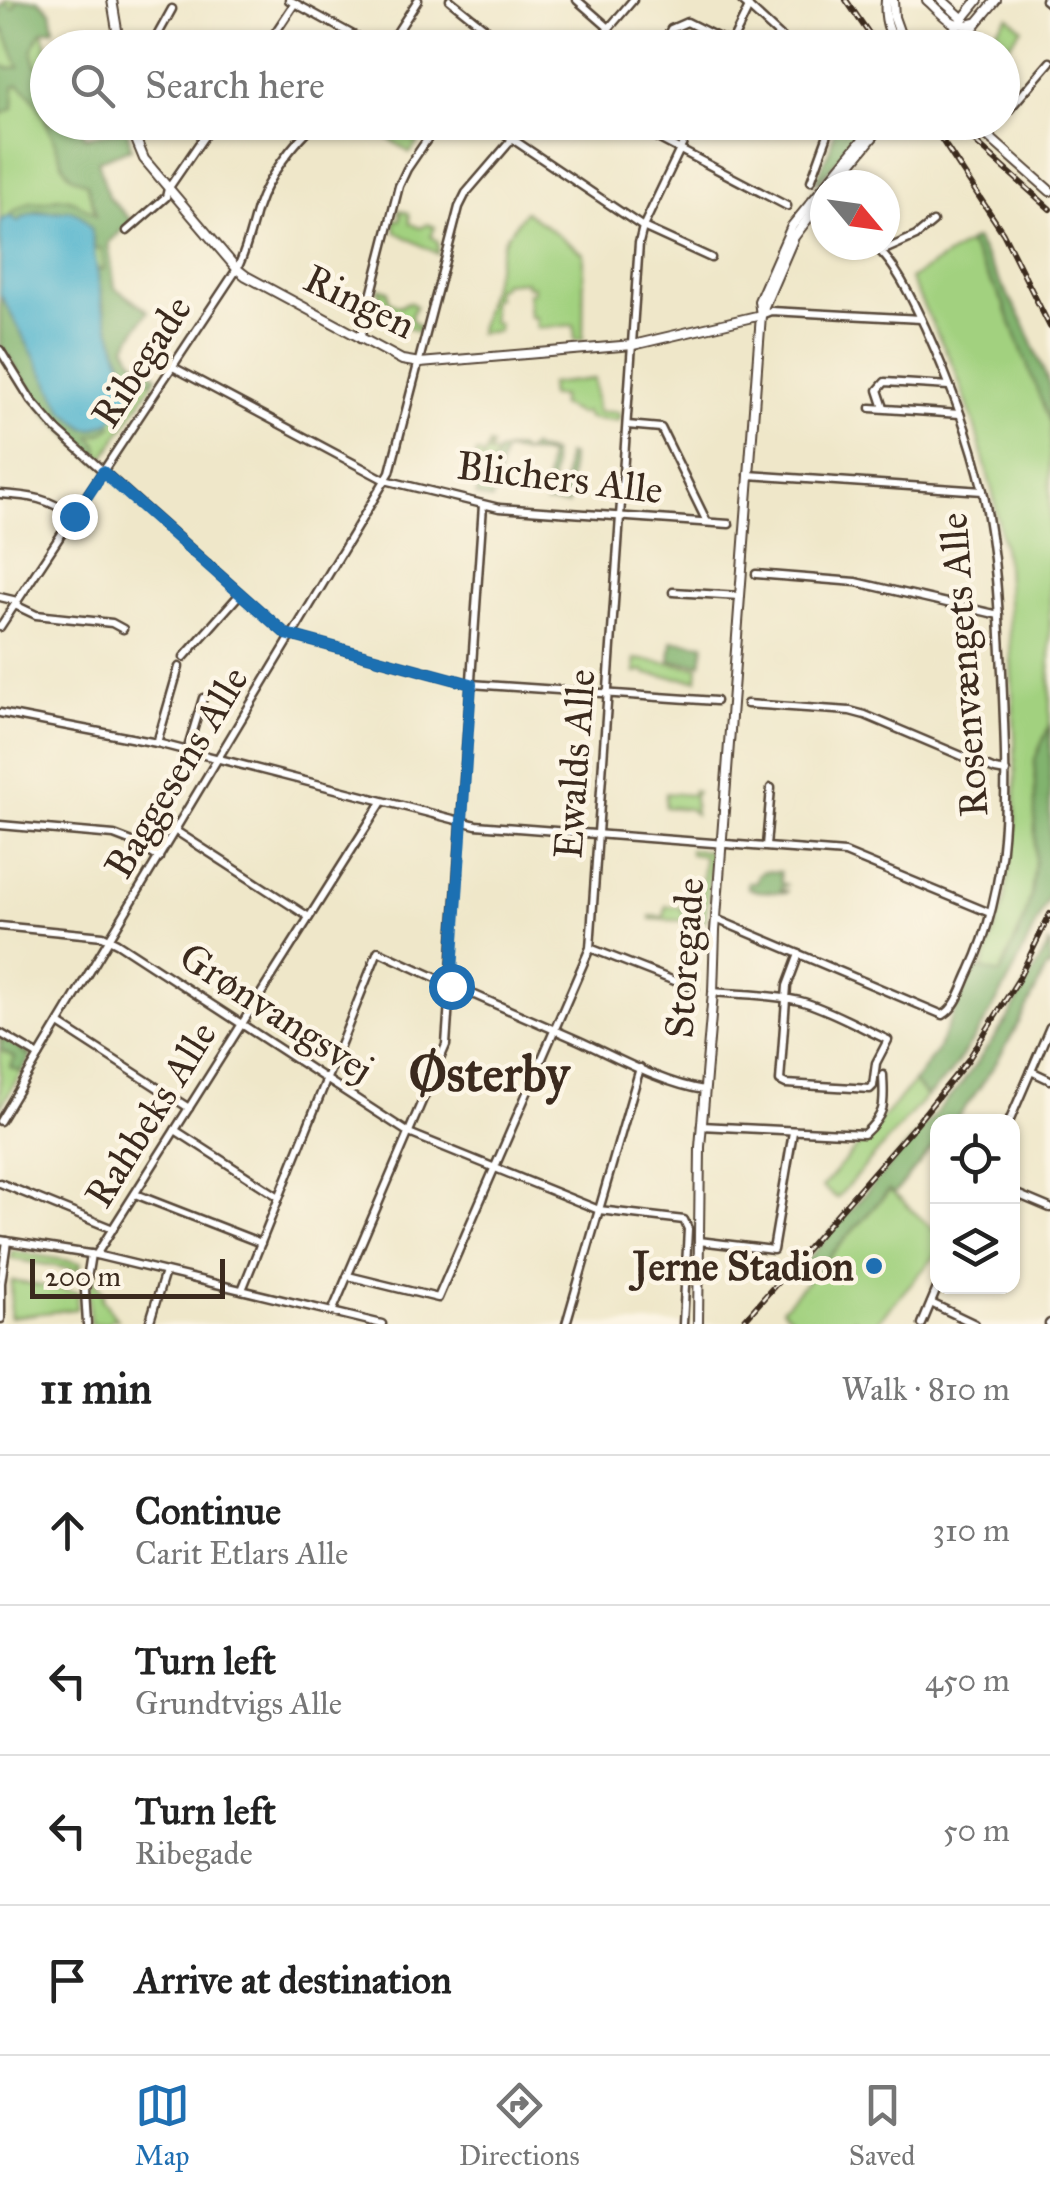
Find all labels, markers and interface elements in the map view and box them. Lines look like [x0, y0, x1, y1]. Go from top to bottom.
search box [30, 30, 1020, 140]
icon: search [65, 58, 120, 113]
text: Search here [145, 62, 325, 108]
north arrow [810, 170, 900, 260]
street label: Ringen [296, 254, 423, 349]
street label: Ribegade [81, 286, 202, 436]
street label: Blichers Alle [454, 441, 666, 514]
route end [52, 494, 98, 540]
street label: Rosenvængets Alle [928, 511, 999, 819]
street label: Baggesens Alle [94, 657, 259, 887]
street label: Ewalds Alle [543, 668, 606, 861]
street label: Storegade [654, 876, 715, 1040]
street label: Grønvangsvej [170, 932, 383, 1093]
route start [429, 964, 475, 1010]
street label: Rahbeks Alle [74, 1012, 227, 1216]
district label: Østerby [409, 1044, 571, 1105]
map controls [930, 1114, 1020, 1294]
button: locate [930, 1114, 1020, 1204]
button: layers [930, 1204, 1020, 1294]
place label: Jerne Stadion [628, 1242, 854, 1291]
scale bar [30, 1254, 225, 1298]
marker: Jerne Stadion [863, 1255, 885, 1277]
text: 200 m [45, 1259, 121, 1294]
text: 11 min [40, 1363, 152, 1415]
text: Walk · 810 m [841, 1370, 1010, 1409]
text: Continue [135, 1488, 281, 1534]
icon: ahead [40, 1503, 95, 1558]
text: 310 m [932, 1511, 1010, 1550]
text: Carit Etlars Alle [135, 1534, 348, 1573]
text: Turn left [135, 1638, 276, 1684]
icon: left [40, 1653, 95, 1708]
text: 450 m [925, 1661, 1010, 1700]
text: Grundtvigs Alle [135, 1684, 342, 1723]
text: Turn left [135, 1788, 276, 1834]
icon: left [40, 1803, 95, 1858]
text: 50 m [943, 1811, 1010, 1850]
text: Ribegade [135, 1834, 253, 1873]
icon: arrive [40, 1953, 95, 2008]
text: Arrive at destination [135, 1957, 452, 2003]
tab: Map [135, 2078, 190, 2173]
tab: Directions [459, 2078, 580, 2173]
tab: Saved [849, 2078, 915, 2173]

